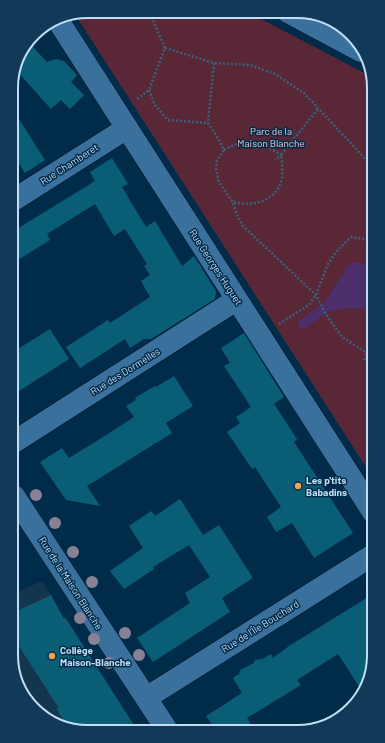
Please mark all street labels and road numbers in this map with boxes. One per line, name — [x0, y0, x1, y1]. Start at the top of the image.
street label: Rue Chamberet — [38, 141, 101, 187]
street label: Rue Georges Huguet — [187, 227, 245, 308]
street label: Rue des Dormelles — [88, 345, 162, 397]
street label: Rue de la Maison Blanche — [36, 534, 106, 632]
street label: Rue de l'Île Bouchard — [219, 597, 301, 655]

